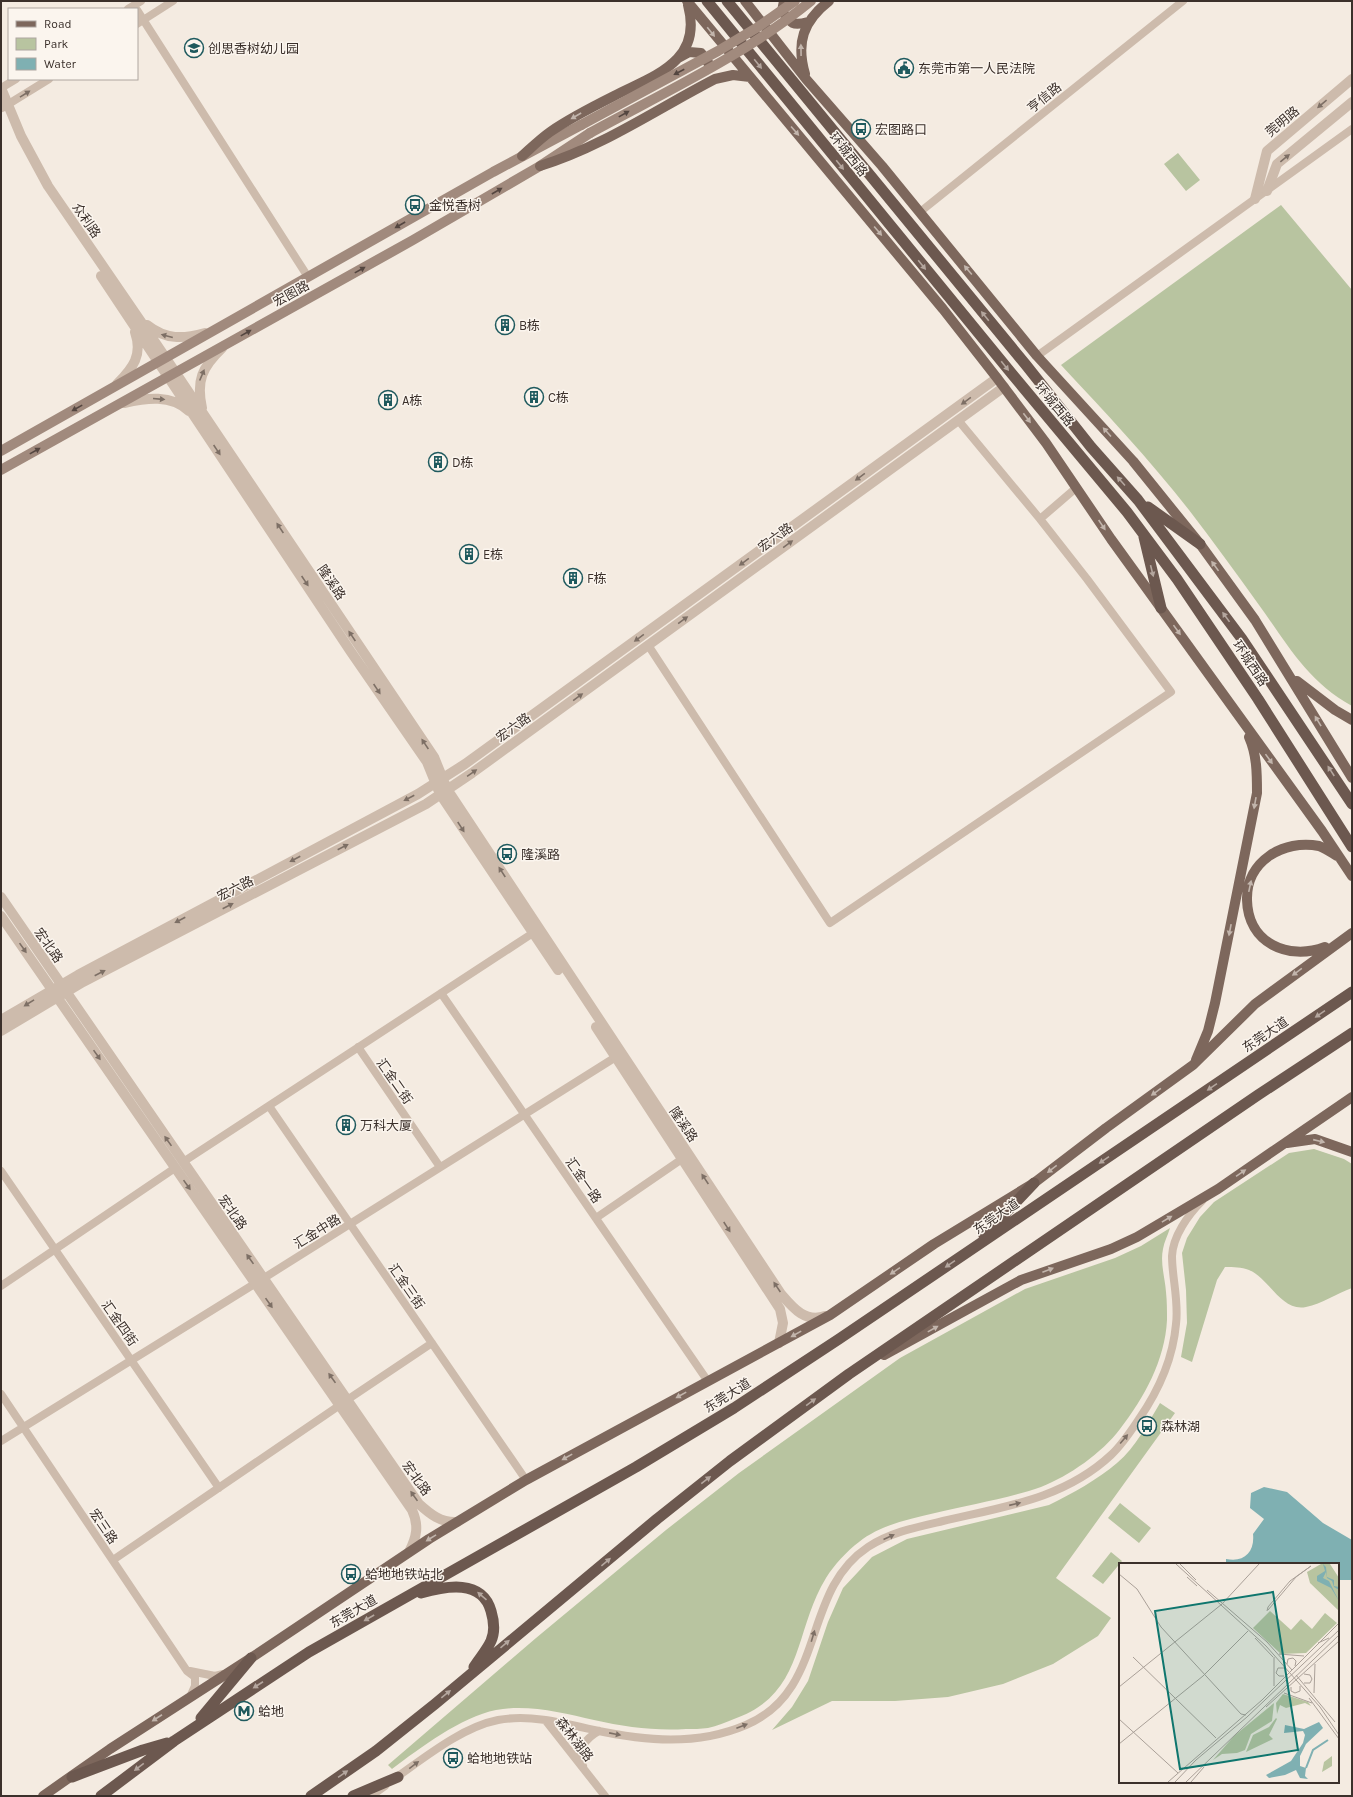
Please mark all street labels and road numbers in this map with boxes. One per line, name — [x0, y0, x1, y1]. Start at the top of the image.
street label: 亨信路 — [1024, 79, 1064, 115]
street label: 莞明路 — [1263, 103, 1302, 140]
street label: 环城西路 — [826, 129, 871, 179]
street label: 众利路 — [69, 200, 104, 241]
street label: 宏图路 — [271, 277, 312, 309]
street label: 环城西路 — [1032, 380, 1077, 429]
street label: 宏六路 — [755, 520, 795, 555]
street label: 隆溪路 — [314, 562, 349, 603]
street label: 环城西路 — [1230, 638, 1271, 689]
street label: 宏六路 — [493, 710, 533, 745]
street label: 宏六路 — [214, 873, 256, 904]
street label: 宏北路 — [31, 925, 66, 966]
street label: 东莞大道 — [1240, 1014, 1291, 1055]
street label: 汇金二街 — [374, 1056, 416, 1107]
street label: 隆溪路 — [666, 1104, 701, 1145]
street label: 汇金一路 — [563, 1155, 605, 1206]
street label: 宏北路 — [215, 1192, 250, 1233]
street label: 东莞大道 — [971, 1196, 1022, 1237]
street label: 汇金中路 — [291, 1211, 343, 1252]
street label: 汇金三街 — [386, 1261, 428, 1312]
street label: 汇金四街 — [99, 1298, 141, 1349]
street label: 东莞大道 — [701, 1375, 753, 1416]
street label: 宏北路 — [399, 1458, 434, 1498]
street label: 宏三路 — [86, 1506, 121, 1547]
street label: 东莞大道 — [327, 1592, 380, 1631]
street label: 森林湖路 — [553, 1714, 597, 1764]

